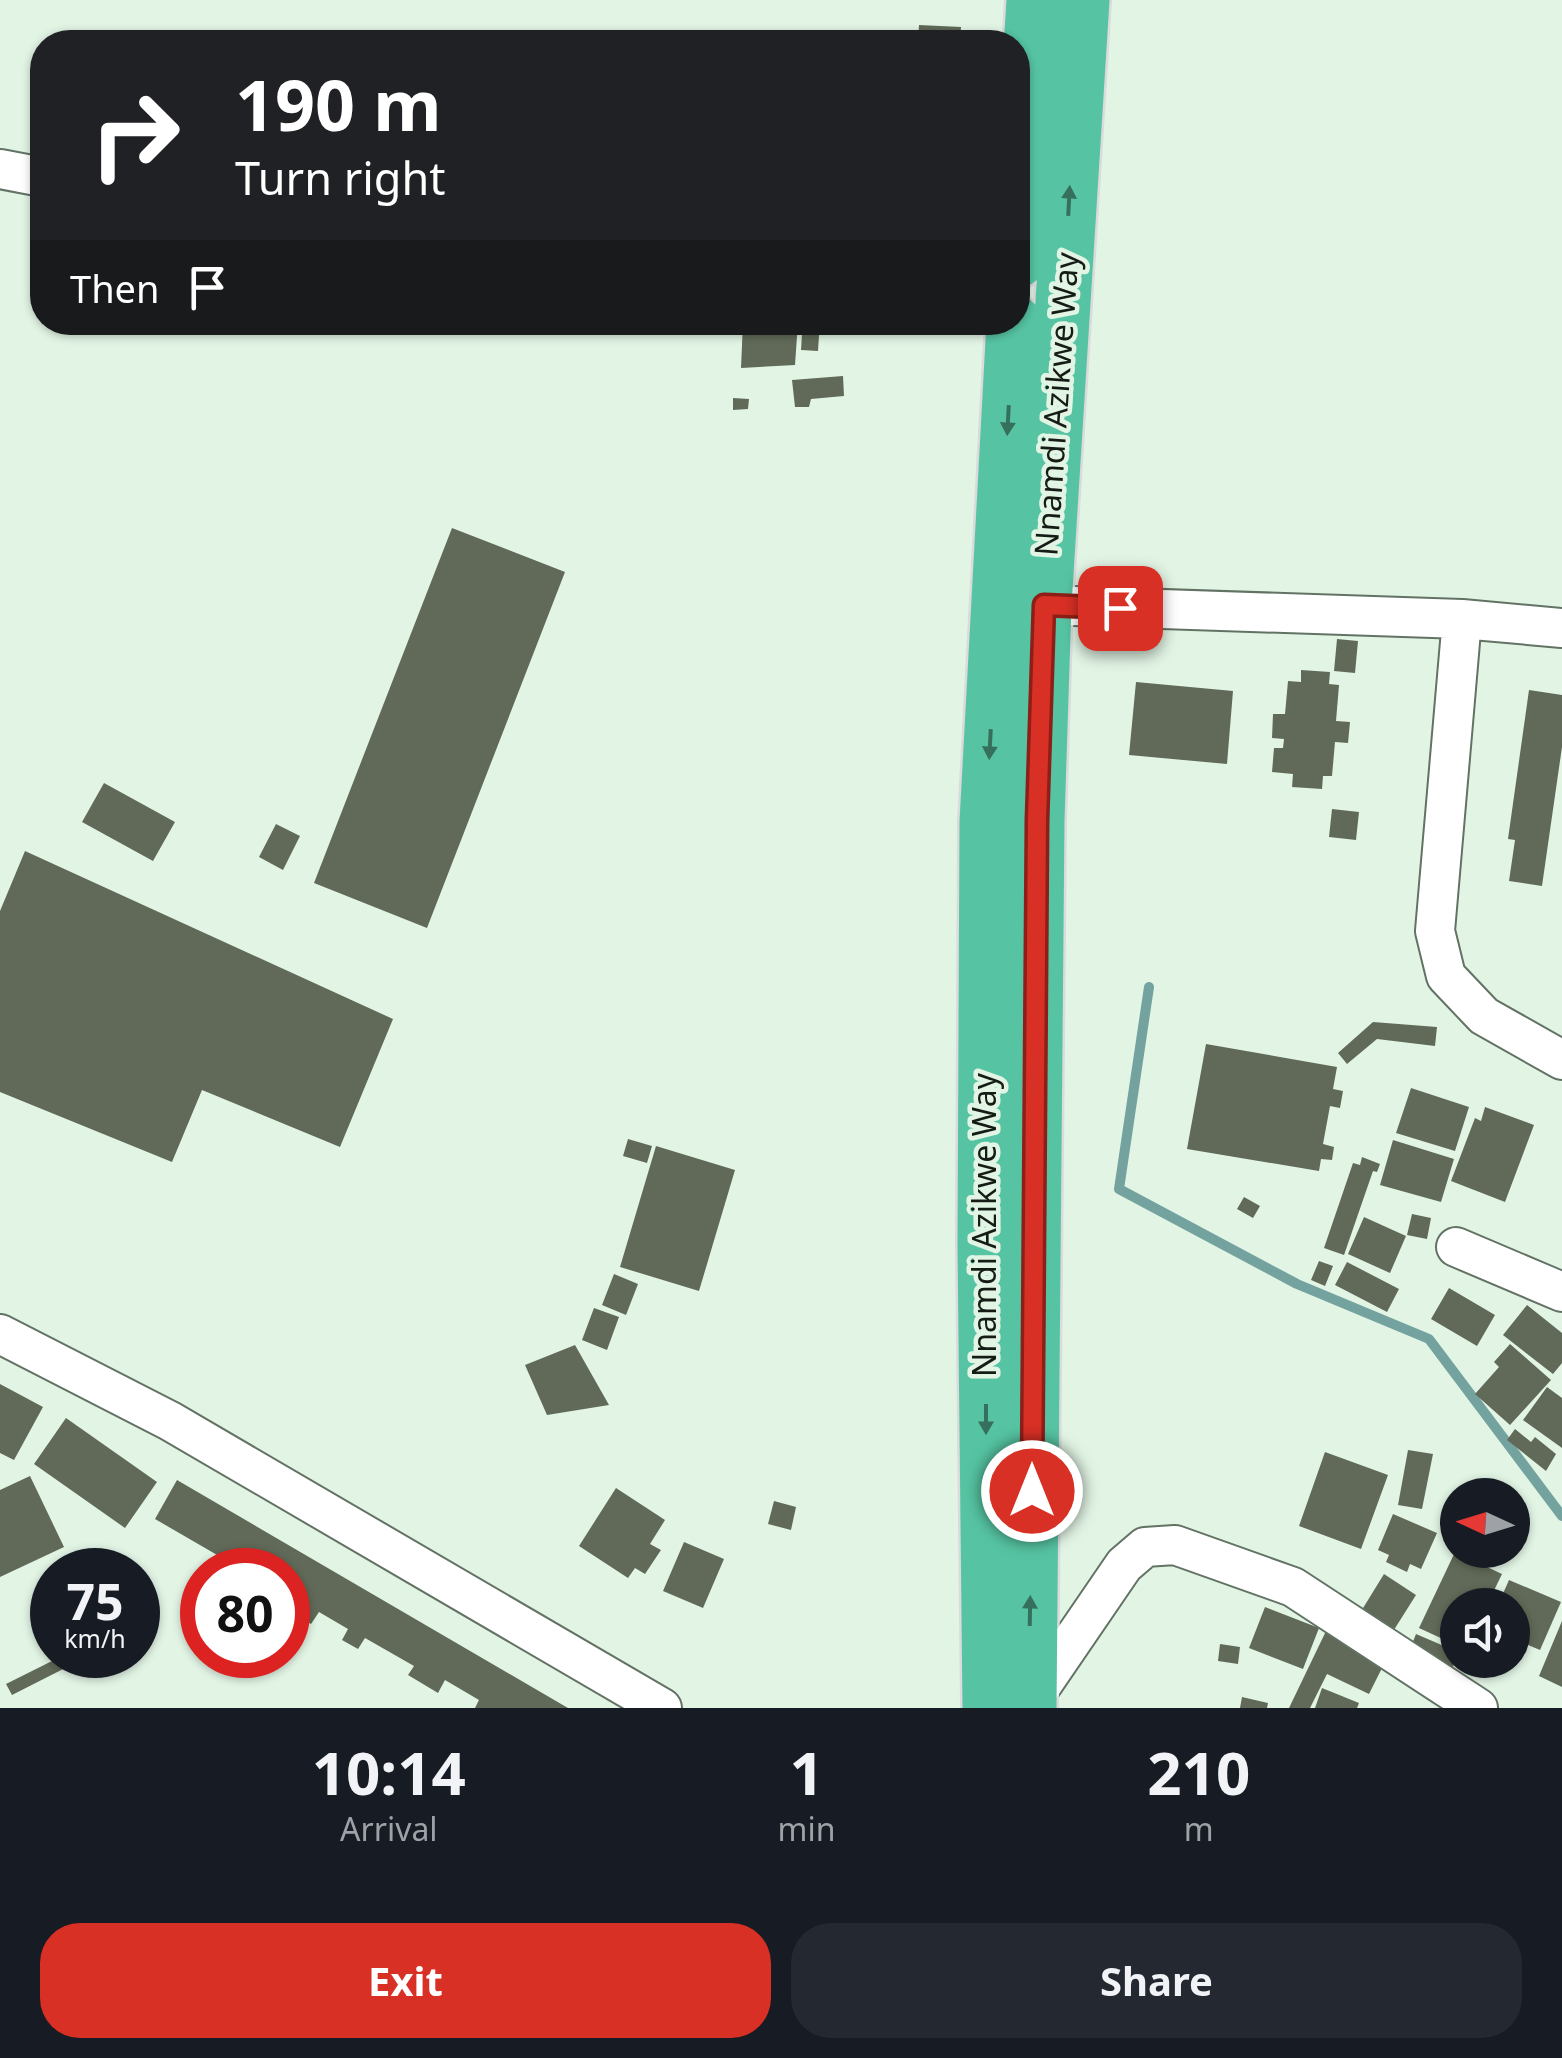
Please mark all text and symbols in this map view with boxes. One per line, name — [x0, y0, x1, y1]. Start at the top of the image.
text: 190 m — [235, 56, 442, 152]
icon: right — [70, 70, 200, 200]
text: Turn right — [235, 147, 446, 208]
one-way arrow — [1061, 185, 1077, 217]
street label: Nnamdi Azikwe Way — [1023, 250, 1088, 557]
icon: arrive — [180, 260, 235, 315]
text: Then — [70, 262, 160, 314]
one-way arrow — [1000, 404, 1016, 436]
pin — [1078, 566, 1163, 651]
icon: arrive — [1093, 581, 1148, 636]
one-way arrow — [982, 729, 998, 761]
street label: Nnamdi Azikwe Way — [962, 1072, 1005, 1377]
one-way arrow — [978, 1404, 994, 1436]
position arrow — [980, 1439, 1084, 1543]
north arrow — [1440, 1478, 1530, 1568]
map controls — [1440, 1478, 1530, 1678]
speed limit sign: 80 — [180, 1548, 310, 1678]
text: 75 — [66, 1567, 124, 1635]
button: sound — [1440, 1588, 1530, 1678]
one-way arrow — [1023, 1594, 1039, 1626]
text: km/h — [64, 1621, 126, 1655]
text: 10:14 — [312, 1731, 466, 1813]
text: 1 — [789, 1731, 824, 1813]
text: 210 — [1147, 1731, 1250, 1813]
text: Arrival — [340, 1807, 438, 1850]
text: min — [778, 1807, 836, 1850]
text: m — [1184, 1807, 1214, 1850]
button: Exit — [40, 1923, 771, 2038]
button: Share — [791, 1923, 1522, 2038]

